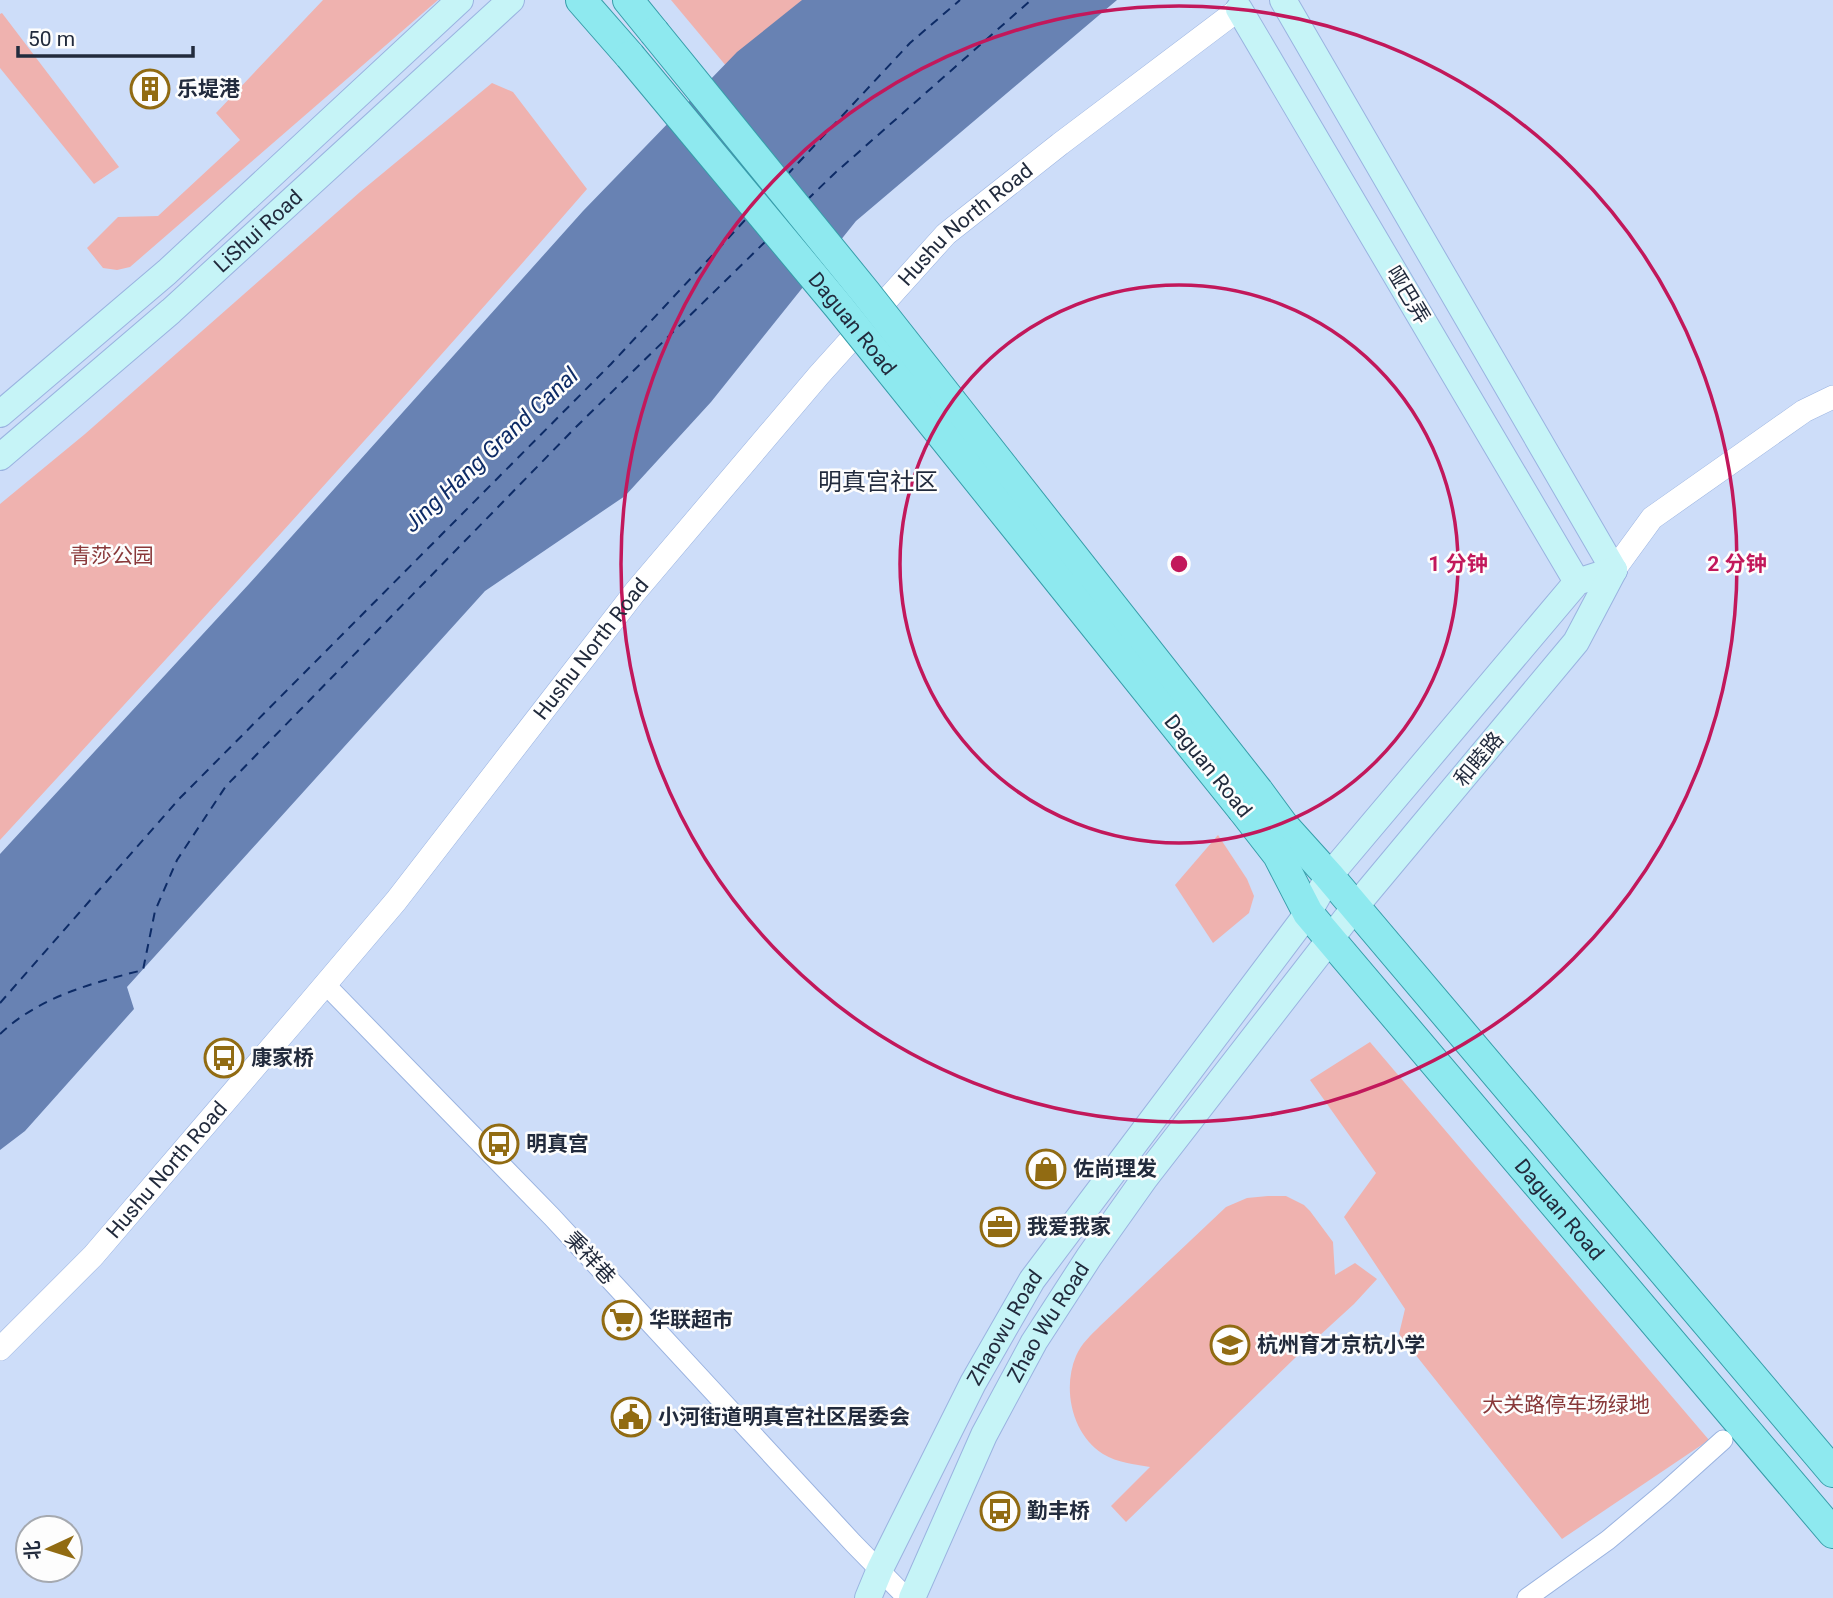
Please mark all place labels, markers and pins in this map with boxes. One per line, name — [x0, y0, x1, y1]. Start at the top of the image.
building icon: 乐堤港 — [129, 68, 171, 110]
place label: 乐堤港 — [177, 77, 240, 101]
centre of rings — [1167, 552, 1191, 576]
bus stop icon: 康家桥 — [203, 1037, 245, 1079]
place label: 康家桥 — [251, 1046, 314, 1070]
bus stop icon: 明真宫 — [478, 1123, 520, 1165]
place label: 明真宫 — [526, 1132, 589, 1156]
shop icon: 佐尚理发 — [1025, 1148, 1067, 1190]
place label: 佐尚理发 — [1073, 1157, 1157, 1181]
office icon: 我爱我家 — [979, 1206, 1021, 1248]
place label: 我爱我家 — [1027, 1215, 1111, 1239]
supermarket icon: 华联超市 — [601, 1299, 643, 1341]
place label: 华联超市 — [649, 1308, 733, 1332]
school or university icon: 杭州育才京杭小学 — [1209, 1324, 1251, 1366]
place label: 杭州育才京杭小学 — [1257, 1333, 1425, 1357]
public building icon: 小河街道明真宫社区居委会 — [610, 1396, 652, 1438]
place label: 小河街道明真宫社区居委会 — [658, 1405, 910, 1429]
bus stop icon: 勤丰桥 — [979, 1490, 1021, 1532]
place label: 勤丰桥 — [1027, 1499, 1090, 1523]

